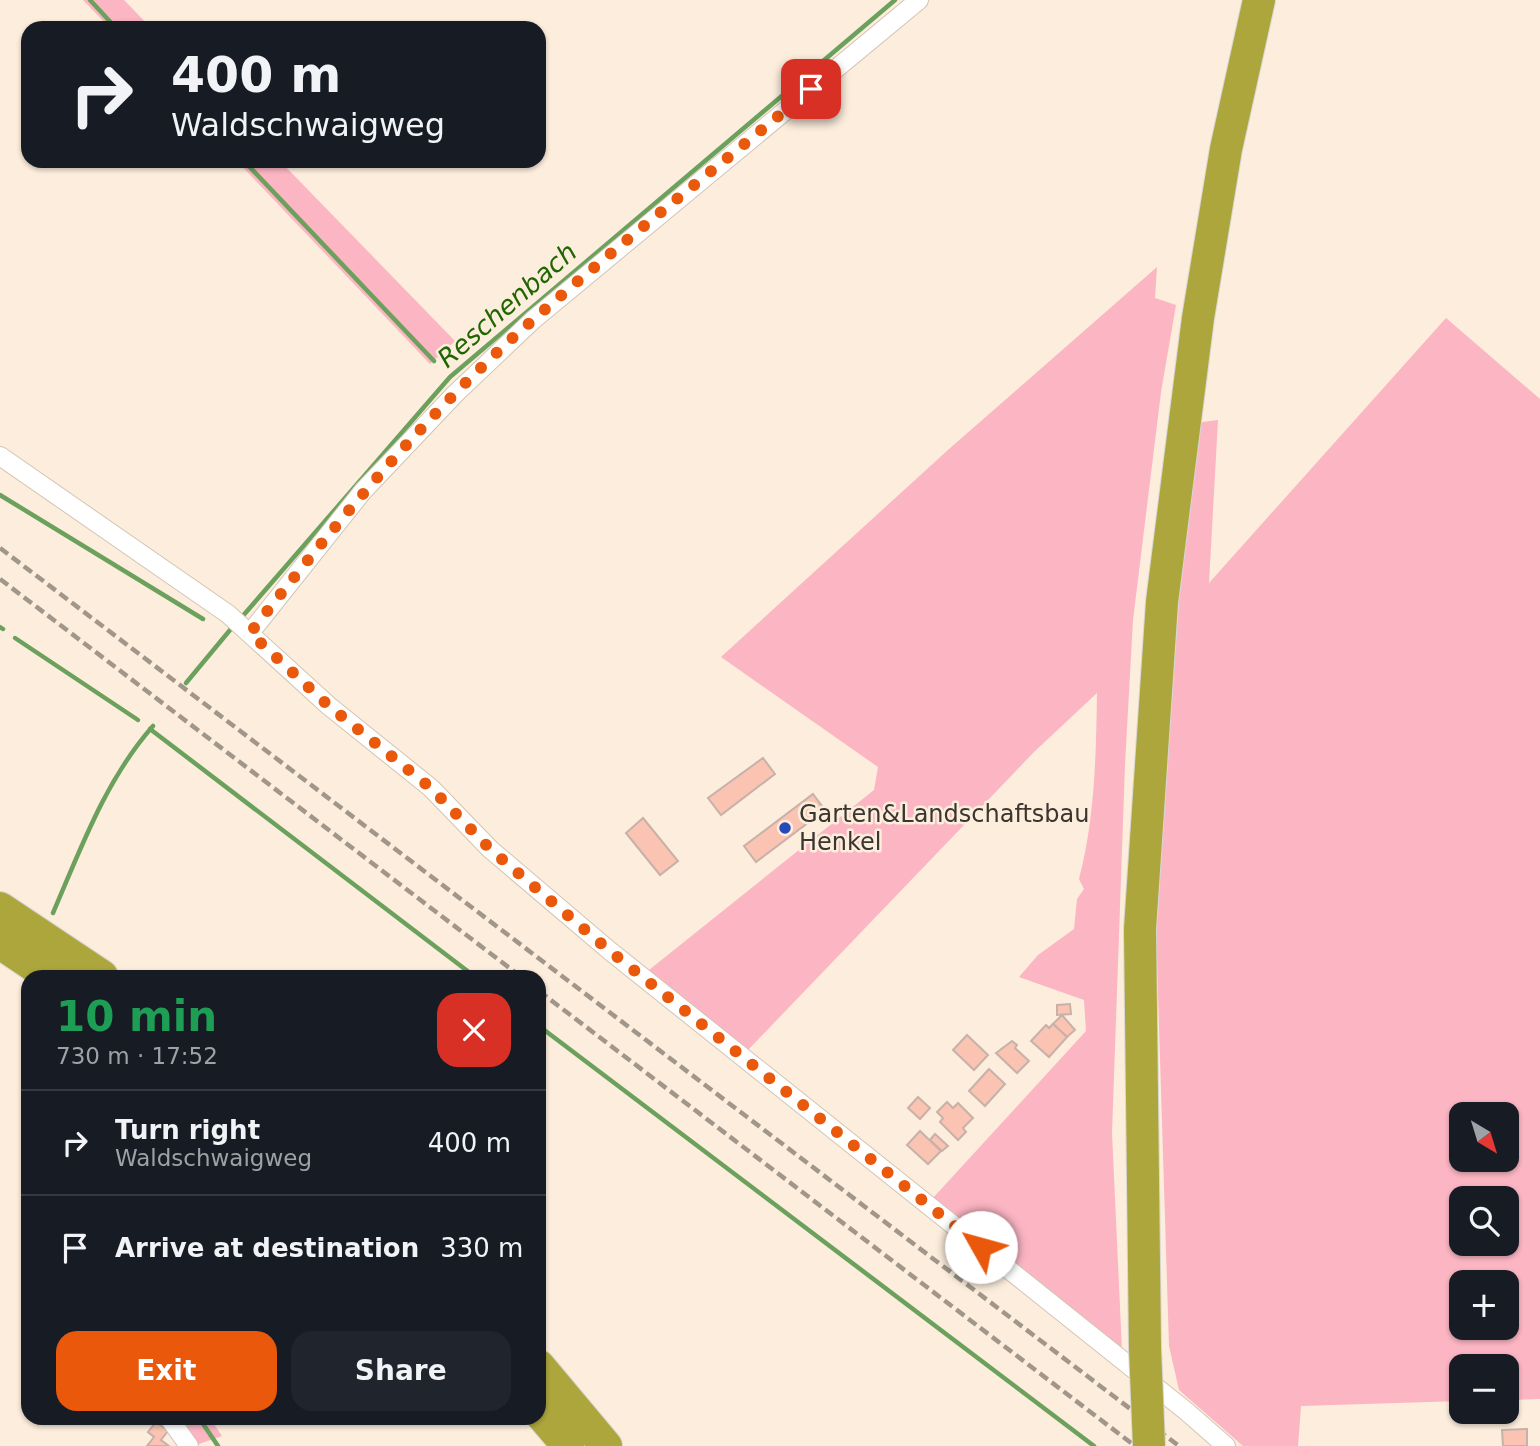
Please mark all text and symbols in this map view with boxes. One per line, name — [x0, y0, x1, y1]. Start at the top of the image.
text: 400 m — [171, 47, 341, 104]
icon: right — [56, 49, 147, 140]
pin — [781, 59, 841, 119]
icon: arrive — [792, 70, 830, 108]
text: Waldschwaigweg — [171, 106, 445, 144]
water label: Reschenbach — [431, 237, 583, 373]
place label: Garten&Landschaftsbau Henkel — [799, 800, 1090, 856]
marker: Garten&Landschaftsbau Henkel — [777, 820, 793, 836]
text: 10 min — [56, 992, 217, 1041]
button: close — [437, 993, 511, 1067]
text: 730 m · 17:52 — [56, 1043, 218, 1069]
north arrow — [1449, 1102, 1519, 1172]
map controls — [1449, 1102, 1519, 1424]
text: Turn right — [115, 1115, 260, 1145]
icon: right — [56, 1124, 94, 1162]
text: 400 m — [428, 1128, 511, 1158]
text: Waldschwaigweg — [115, 1145, 312, 1171]
button: search — [1449, 1186, 1519, 1256]
position arrow — [944, 1210, 1018, 1284]
icon: arrive — [56, 1229, 94, 1267]
text: Arrive at destination — [115, 1233, 419, 1263]
text: 330 m — [440, 1233, 523, 1263]
button: + — [1449, 1270, 1519, 1340]
button: Exit — [56, 1331, 277, 1411]
button: Share — [291, 1331, 511, 1411]
button: − — [1449, 1354, 1519, 1424]

